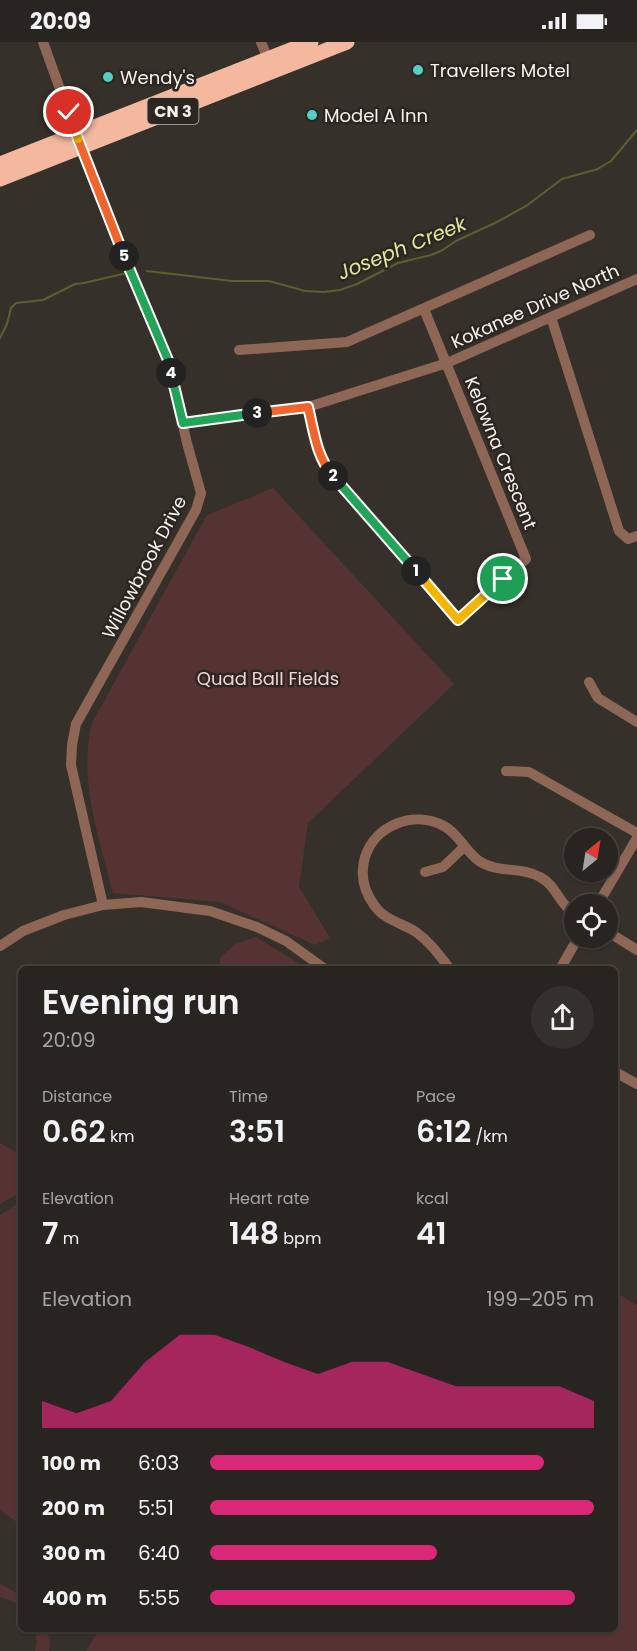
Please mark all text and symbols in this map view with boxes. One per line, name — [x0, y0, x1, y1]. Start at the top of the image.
text: 20:09 — [30, 6, 91, 37]
place label: Travellers Motel — [430, 58, 570, 83]
marker: Travellers Motel — [411, 63, 425, 77]
place label: Wendy's — [120, 65, 195, 90]
marker: Wendy's — [101, 70, 115, 84]
pin — [43, 86, 94, 137]
icon: check — [52, 95, 85, 128]
road number: CN 3 — [148, 98, 198, 124]
place label: Model A Inn — [324, 103, 428, 128]
marker: Model A Inn — [305, 108, 319, 122]
water label: Joseph Creek — [333, 209, 472, 287]
pin: 5 — [109, 241, 139, 271]
text: 5 — [119, 244, 129, 267]
street label: Kokanee Drive North — [447, 258, 623, 354]
pin: 4 — [156, 358, 186, 388]
text: 4 — [166, 361, 176, 384]
street label: Kelowna Crescent — [459, 373, 543, 533]
pin: 3 — [242, 398, 272, 428]
text: 3 — [252, 401, 262, 424]
pin: 2 — [318, 461, 348, 491]
text: 2 — [328, 464, 338, 487]
street label: Willowbrook Drive — [96, 491, 192, 643]
pin — [477, 553, 528, 604]
pin: 1 — [401, 556, 431, 586]
text: 1 — [413, 559, 419, 582]
icon: arrive — [486, 562, 519, 595]
park label: Quad Ball Fields — [197, 666, 339, 691]
north arrow — [564, 828, 618, 882]
map controls — [564, 828, 618, 948]
button: locate — [564, 894, 618, 948]
text: Evening run — [42, 979, 240, 1026]
button: share — [531, 986, 594, 1049]
text: 20:09 — [42, 1026, 95, 1054]
text: Distance — [42, 1085, 112, 1108]
text: Time — [229, 1085, 268, 1108]
text: Pace — [416, 1085, 456, 1108]
text: 0.62 — [42, 1110, 106, 1153]
text: 3:51 — [229, 1110, 285, 1153]
text: 6:12 — [416, 1110, 471, 1153]
text: km — [106, 1125, 135, 1148]
text: /km — [471, 1125, 508, 1148]
text: Elevation — [42, 1187, 114, 1210]
text: Heart rate — [229, 1187, 309, 1210]
text: kcal — [416, 1187, 449, 1210]
text: 7 — [42, 1212, 58, 1255]
text: 148 — [229, 1212, 279, 1255]
text: 41 — [416, 1212, 447, 1255]
text: m — [58, 1227, 79, 1250]
text: bpm — [279, 1227, 321, 1250]
text: Elevation — [42, 1285, 132, 1313]
text: 199–205 m — [486, 1285, 594, 1313]
text: 100 m — [42, 1449, 101, 1477]
text: 6:03 — [138, 1449, 179, 1477]
text: 200 m — [42, 1494, 105, 1522]
text: 5:51 — [138, 1494, 174, 1522]
text: 300 m — [42, 1539, 106, 1567]
text: 6:40 — [138, 1539, 180, 1567]
text: 400 m — [42, 1584, 107, 1612]
text: 5:55 — [138, 1584, 180, 1612]

